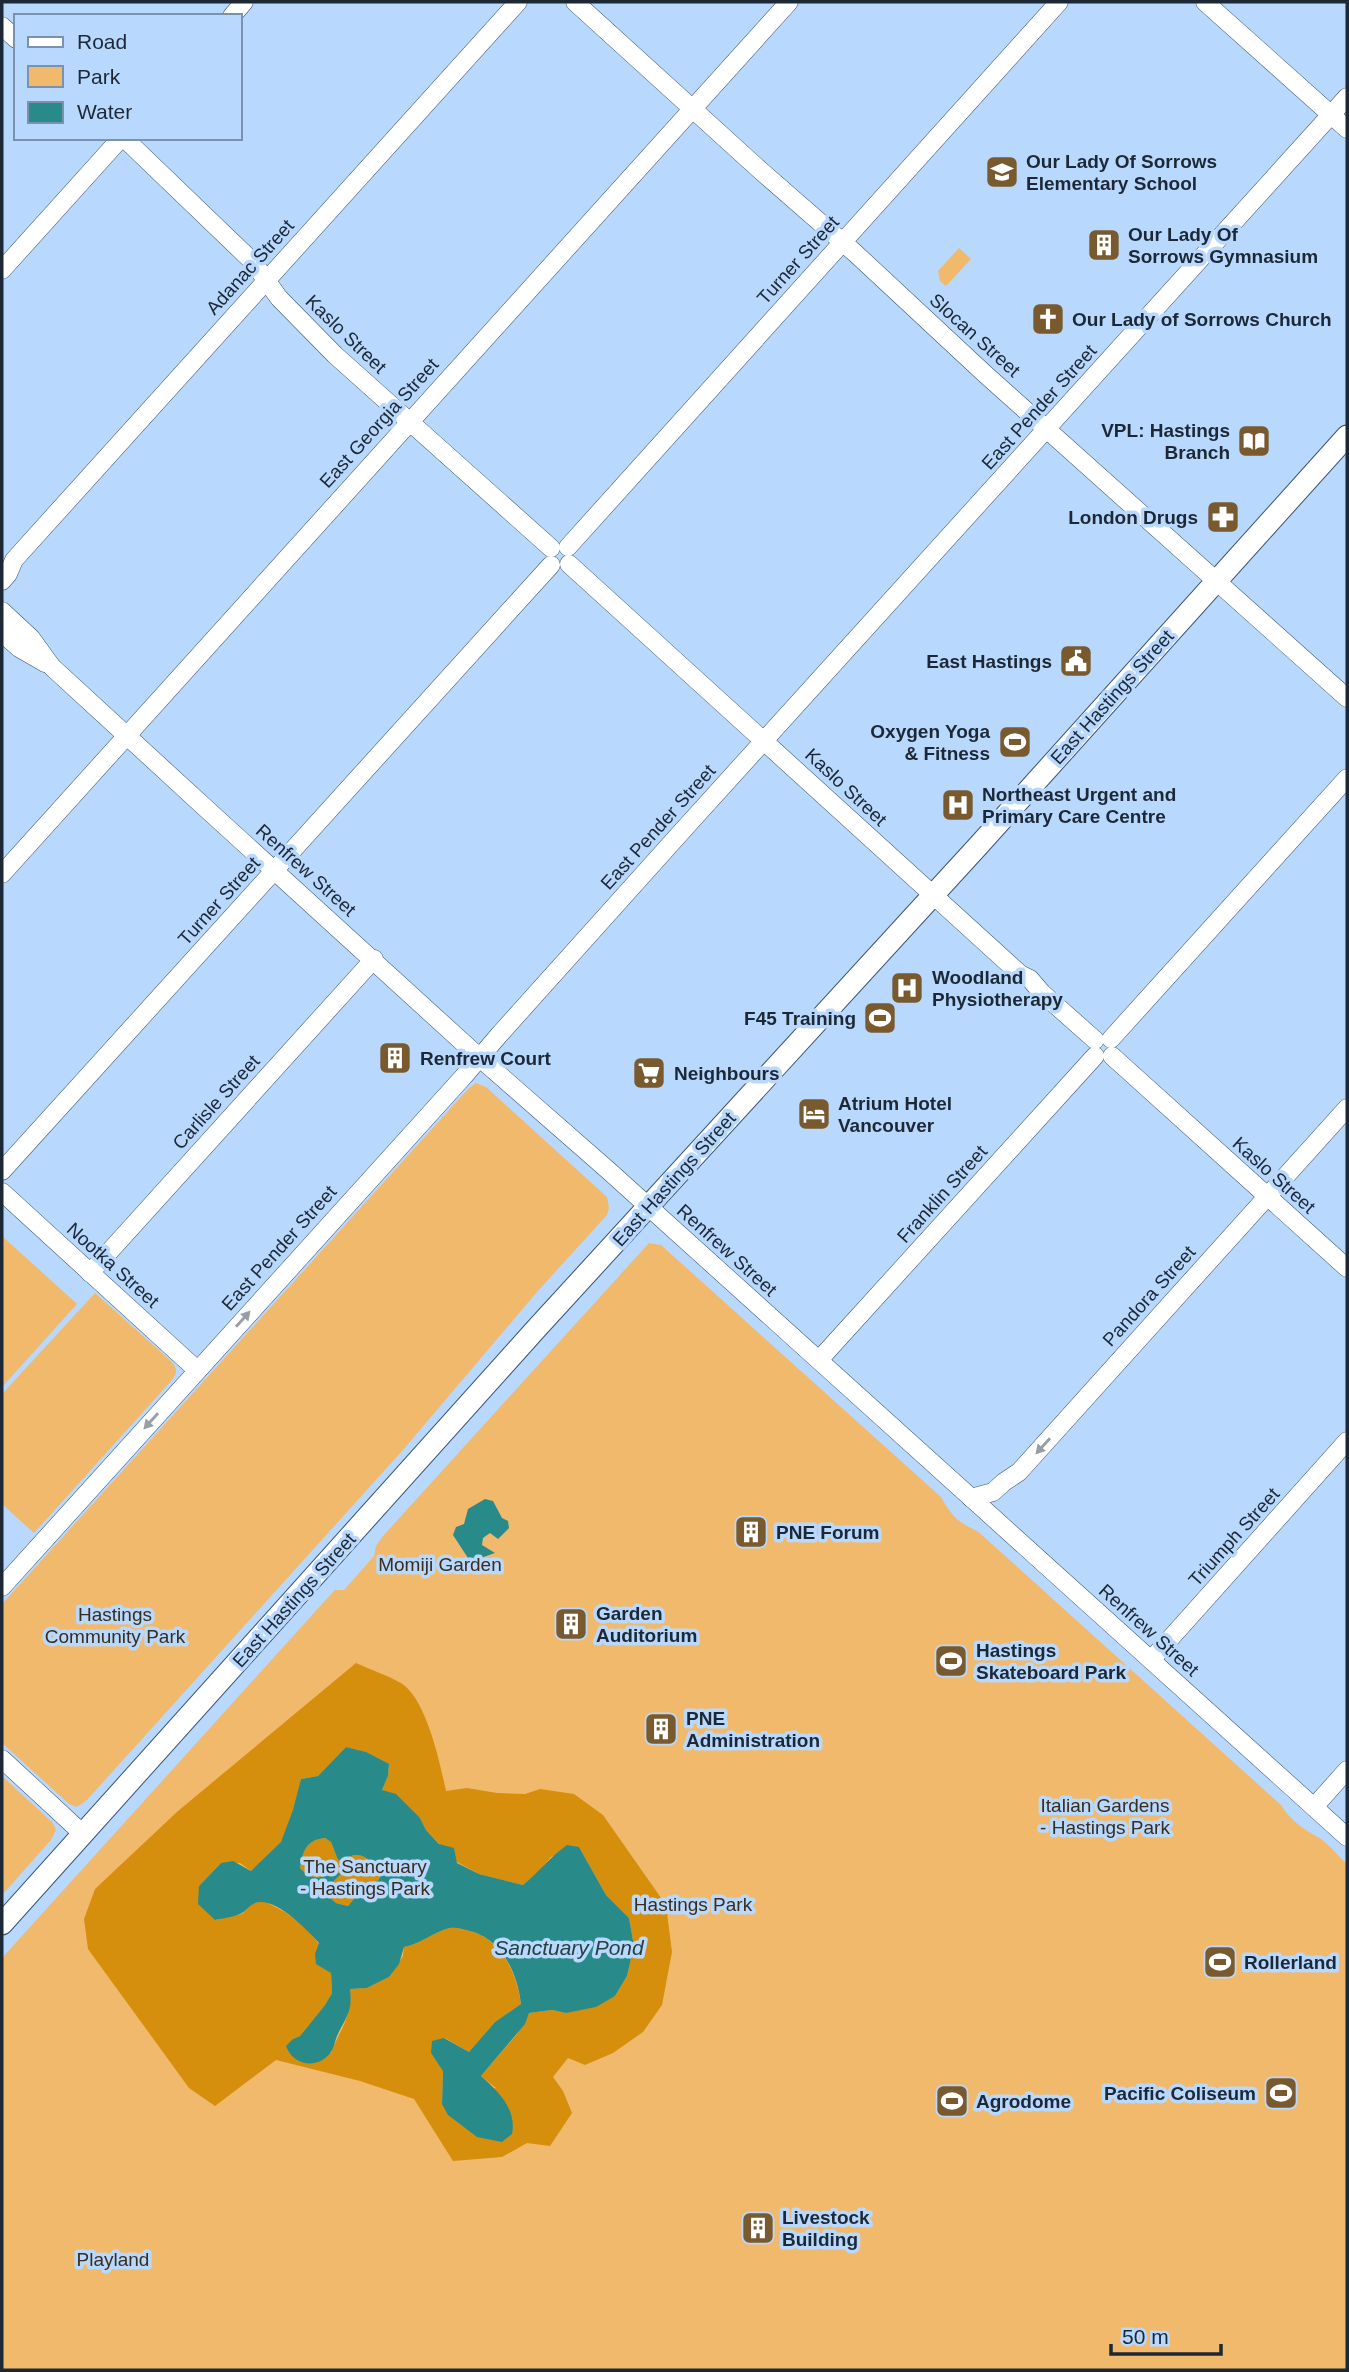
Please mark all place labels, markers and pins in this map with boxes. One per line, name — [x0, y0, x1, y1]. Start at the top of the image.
place label: Our Lady Of Sorrows Elementary School — [1026, 151, 1217, 194]
school or university icon: Our Lady Of Sorrows Elementary School — [983, 153, 1021, 191]
place label: Our Lady Of Sorrows Gymnasium — [1128, 224, 1318, 267]
building icon: Our Lady Of Sorrows Gymnasium — [1085, 226, 1123, 264]
church icon: Our Lady of Sorrows Church — [1029, 300, 1067, 338]
place label: Our Lady of Sorrows Church — [1072, 309, 1332, 330]
place label: VPL: Hastings Branch — [1101, 420, 1230, 463]
library icon: VPL: Hastings Branch — [1235, 422, 1273, 460]
pharmacy icon: London Drugs — [1204, 498, 1242, 536]
place label: London Drugs — [1068, 507, 1198, 528]
public building icon: East Hastings — [1057, 642, 1095, 680]
place label: East Hastings — [926, 651, 1052, 672]
place label: Oxygen Yoga & Fitness — [870, 721, 990, 764]
sports icon: Oxygen Yoga & Fitness — [996, 723, 1034, 761]
place label: Northeast Urgent and Primary Care Centre — [982, 784, 1176, 827]
hospital icon: Northeast Urgent and Primary Care Centre — [939, 786, 977, 824]
place label: Woodland Physiotherapy — [932, 967, 1063, 1010]
hospital icon: Woodland Physiotherapy — [888, 969, 926, 1007]
sports icon: F45 Training — [861, 999, 899, 1037]
place label: F45 Training — [744, 1008, 856, 1029]
building icon: Renfrew Court — [376, 1039, 414, 1077]
place label: Renfrew Court — [420, 1048, 552, 1069]
supermarket icon: Neighbours — [630, 1054, 668, 1092]
place label: Neighbours — [674, 1063, 780, 1084]
place label: Atrium Hotel Vancouver — [838, 1093, 952, 1136]
hotel icon: Atrium Hotel Vancouver — [795, 1095, 833, 1133]
building icon: PNE Forum — [732, 1513, 770, 1551]
place label: PNE Forum — [776, 1522, 879, 1543]
place label: Garden Auditorium — [596, 1603, 697, 1646]
building icon: Garden Auditorium — [552, 1605, 590, 1643]
place label: Hastings Skateboard Park — [976, 1640, 1126, 1683]
sports icon: Hastings Skateboard Park — [932, 1642, 970, 1680]
place label: PNE Administration — [686, 1708, 820, 1751]
building icon: PNE Administration — [642, 1710, 680, 1748]
sports icon: Rollerland — [1201, 1943, 1239, 1981]
place label: Rollerland — [1244, 1952, 1337, 1973]
sports icon: Pacific Coliseum — [1262, 2074, 1300, 2112]
sports icon: Agrodome — [933, 2082, 971, 2120]
place label: Pacific Coliseum — [1104, 2083, 1256, 2104]
place label: Agrodome — [976, 2091, 1071, 2112]
place label: Livestock Building — [782, 2207, 870, 2250]
building icon: Livestock Building — [739, 2209, 777, 2247]

